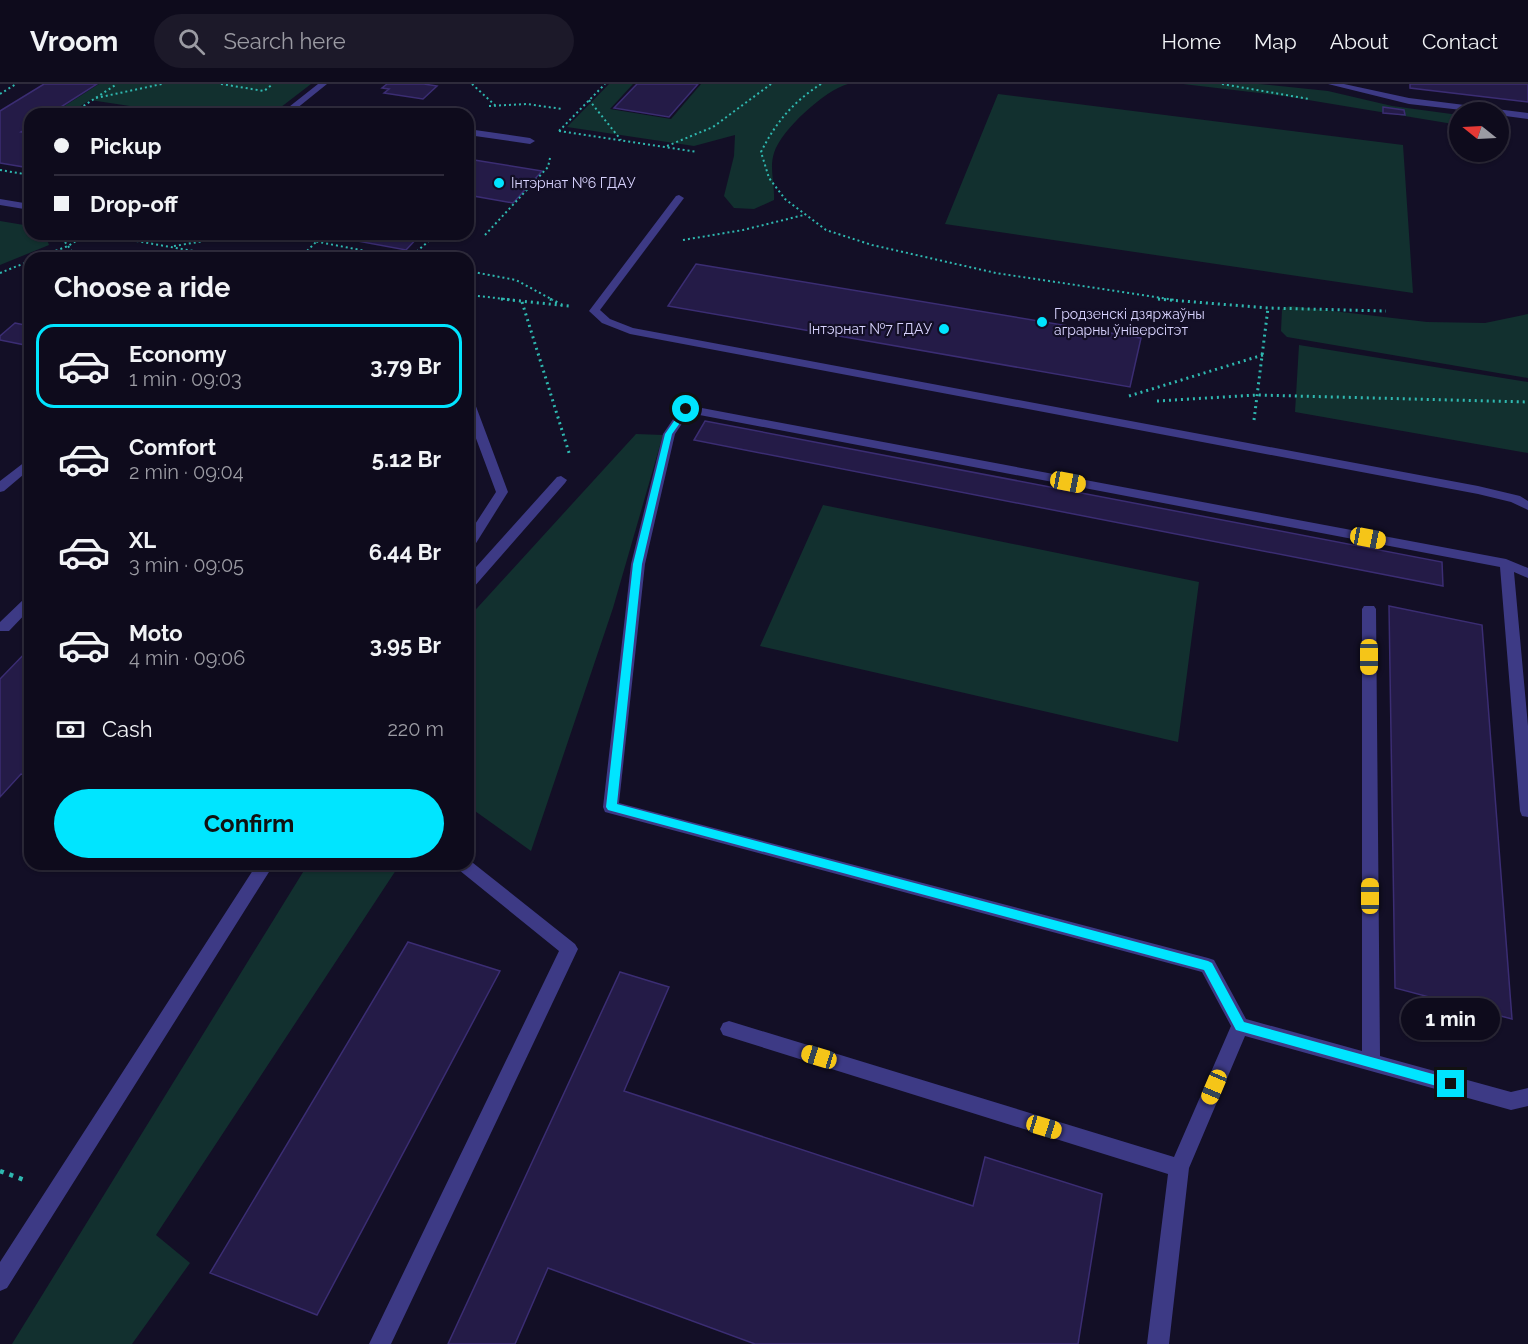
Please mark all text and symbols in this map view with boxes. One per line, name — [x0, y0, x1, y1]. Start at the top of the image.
search box — [154, 14, 574, 68]
text: Vroom — [30, 25, 118, 58]
icon: search — [175, 25, 208, 58]
text: Search here — [223, 28, 346, 54]
text: Home — [1162, 29, 1221, 54]
text: Map — [1254, 29, 1297, 54]
text: About — [1330, 29, 1389, 54]
text: Contact — [1422, 29, 1498, 54]
north arrow — [1449, 102, 1509, 162]
map controls — [1449, 102, 1509, 162]
text: Pickup — [90, 133, 162, 159]
place label: Інтэрнат №6 ГДАУ — [511, 175, 636, 191]
marker: Інтэрнат №6 ГДАУ — [492, 176, 506, 190]
text: Drop-off — [90, 191, 178, 217]
text: Choose a ride — [54, 272, 230, 303]
place label: Гродзенскі дзяржаўны аграрны ўніверсітэт — [1054, 306, 1205, 338]
marker: Гродзенскі дзяржаўны аграрны ўніверсітэт — [1035, 315, 1049, 329]
place label: Інтэрнат №7 ГДАУ — [809, 321, 932, 337]
marker: Інтэрнат №7 ГДАУ — [937, 322, 951, 336]
icon: car — [57, 339, 111, 393]
text: Economy — [129, 341, 227, 367]
text: 3.79 Br — [370, 353, 441, 379]
text: 1 min · 09:03 — [129, 367, 242, 391]
route start — [672, 395, 699, 422]
icon: car — [57, 432, 111, 486]
text: Comfort — [129, 434, 216, 460]
text: 5.12 Br — [372, 446, 441, 472]
text: 2 min · 09:04 — [129, 460, 244, 484]
car — [1049, 470, 1087, 494]
icon: car — [57, 525, 111, 579]
car — [1349, 526, 1387, 550]
text: XL — [129, 527, 156, 553]
text: 6.44 Br — [369, 539, 441, 565]
text: 3 min · 09:05 — [129, 553, 244, 577]
icon: car — [57, 618, 111, 672]
text: Moto — [129, 620, 183, 646]
text: 3.95 Br — [370, 632, 441, 658]
car — [1360, 639, 1378, 675]
text: 4 min · 09:06 — [129, 646, 245, 670]
icon: cash — [54, 713, 87, 746]
text: Cash — [102, 716, 153, 742]
text: 220 m — [387, 717, 444, 741]
button: Confirm — [54, 789, 444, 858]
car — [1361, 878, 1379, 914]
callout: 1 min — [1402, 997, 1500, 1039]
text: 1 min — [1425, 1007, 1476, 1031]
car — [799, 1043, 839, 1071]
car — [1199, 1067, 1229, 1107]
route end — [1437, 1070, 1464, 1097]
car — [1024, 1113, 1064, 1141]

